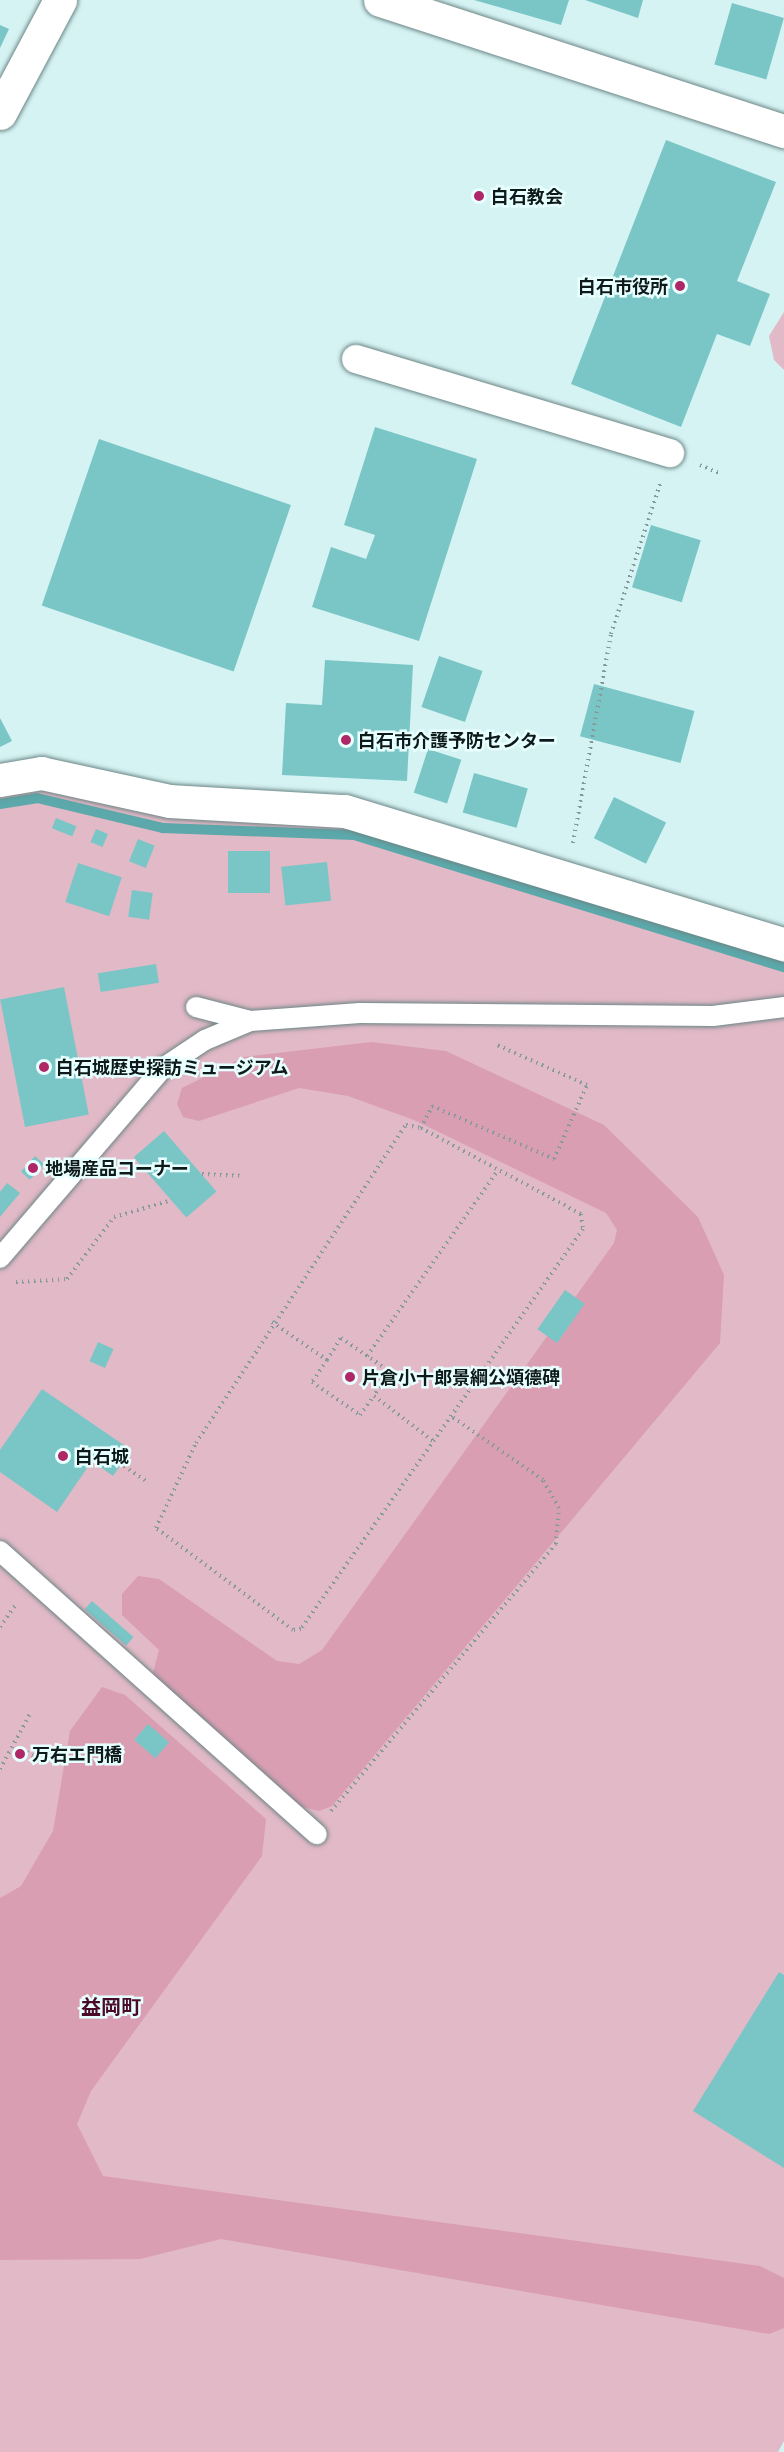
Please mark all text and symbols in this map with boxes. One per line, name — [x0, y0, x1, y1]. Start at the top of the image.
place label: 白石教会 — [491, 185, 563, 207]
marker: 白石教会 — [472, 189, 486, 203]
place label: 白石市役所 — [578, 275, 668, 297]
marker: 白石市役所 — [673, 279, 687, 293]
place label: 白石市介護予防センター — [358, 729, 556, 751]
marker: 白石市介護予防センター — [339, 733, 353, 747]
place label: 白石城歴史探訪ミュージアム — [56, 1056, 290, 1078]
marker: 白石城歴史探訪ミュージアム — [37, 1060, 51, 1074]
place label: 地場産品コーナー — [45, 1157, 189, 1179]
marker: 地場産品コーナー — [26, 1161, 40, 1175]
place label: 片倉小十郎景綱公頌德碑 — [362, 1366, 560, 1388]
marker: 片倉小十郎景綱公頌德碑 — [343, 1370, 357, 1384]
place label: 白石城 — [75, 1445, 129, 1467]
marker: 白石城 — [56, 1449, 70, 1463]
place label: 万右エ門橋 — [32, 1743, 122, 1765]
marker: 万右エ門橋 — [13, 1747, 27, 1761]
district label: 益岡町 — [81, 1994, 141, 2018]

